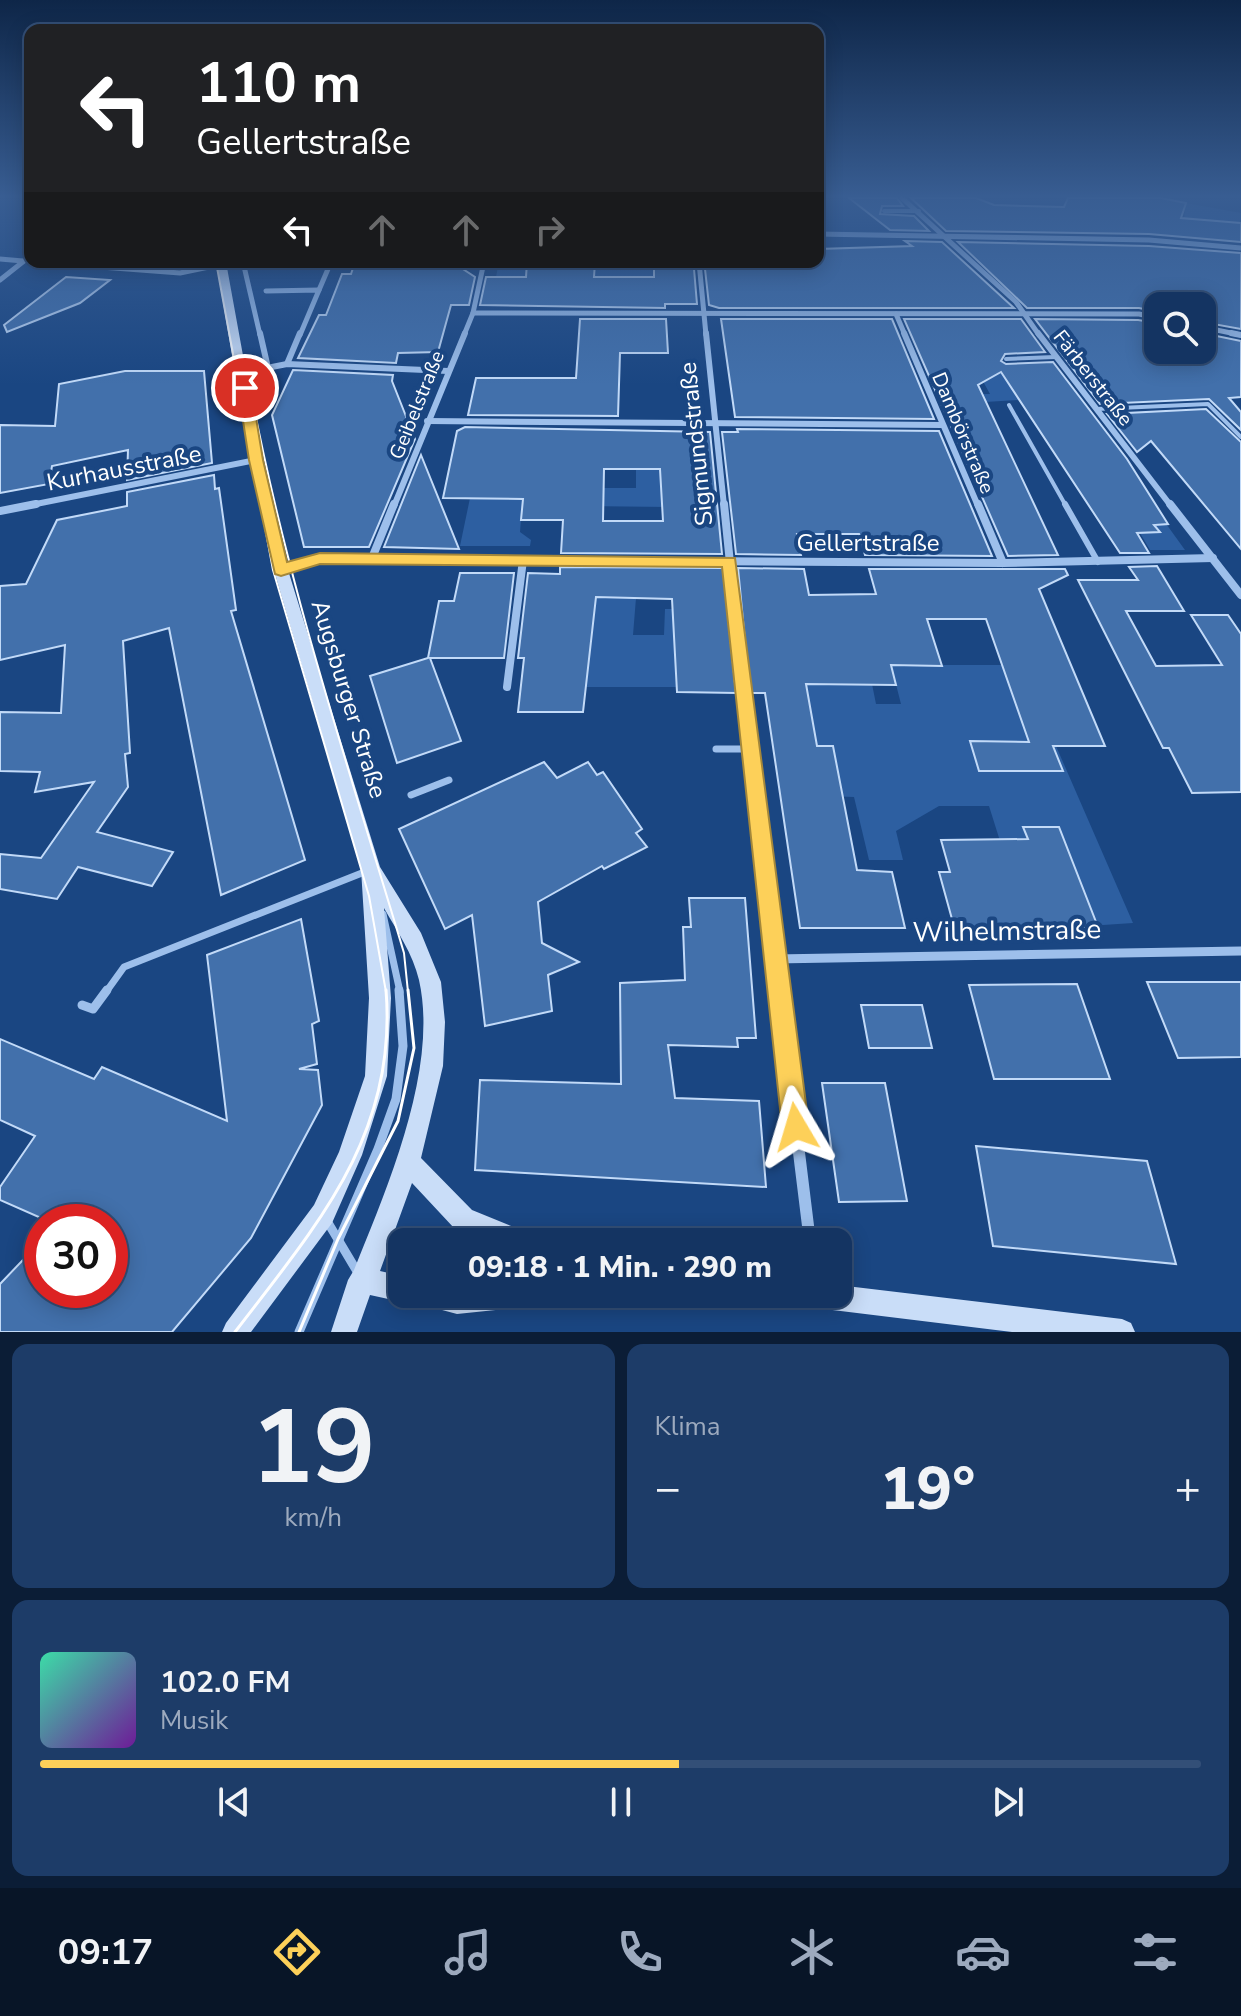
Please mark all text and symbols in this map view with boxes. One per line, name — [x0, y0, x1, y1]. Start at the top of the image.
text: 110 m — [196, 45, 361, 122]
icon: left — [64, 56, 168, 160]
text: Gellertstraße — [196, 118, 411, 167]
icon: left — [276, 208, 320, 252]
icon: ahead — [360, 208, 404, 252]
icon: ahead — [444, 208, 488, 252]
icon: right — [528, 208, 572, 252]
map controls — [1144, 292, 1216, 364]
button: search — [1144, 292, 1216, 364]
street label: Färberstraße — [1047, 324, 1139, 432]
street label: Geibelstraße — [383, 347, 451, 463]
pin — [211, 354, 279, 422]
street label: Sigmundstraße — [671, 360, 721, 528]
icon: arrive — [223, 366, 267, 410]
street label: Dambörstraße — [925, 368, 1001, 498]
street label: Kurhausstraße — [44, 437, 204, 499]
street label: Gellertstraße — [796, 527, 940, 559]
street label: Augsburger Straße — [304, 596, 394, 802]
street label: Wilhelmstraße — [912, 910, 1102, 952]
position arrow — [754, 1085, 838, 1169]
speed limit sign: 30 — [24, 1204, 128, 1308]
text: 09:18 · 1 Min. · 290 m — [468, 1247, 772, 1288]
text: 19 — [251, 1377, 376, 1519]
text: Klima — [655, 1409, 721, 1444]
text: 19° — [880, 1448, 975, 1530]
text: − — [655, 1459, 681, 1519]
text: + — [1175, 1459, 1201, 1519]
text: km/h — [285, 1500, 342, 1535]
text: 102.0 FM — [160, 1662, 290, 1703]
text: Musik — [160, 1703, 228, 1738]
icon: previous — [212, 1780, 256, 1824]
icon: pause — [599, 1780, 643, 1824]
icon: next — [986, 1780, 1030, 1824]
icon: directions — [269, 1924, 325, 1980]
icon: music — [440, 1924, 496, 1980]
icon: phone — [612, 1924, 668, 1980]
icon: climate — [784, 1924, 840, 1980]
icon: car — [955, 1924, 1011, 1980]
icon: filters — [1127, 1924, 1183, 1980]
text: 09:17 — [58, 1928, 153, 1977]

